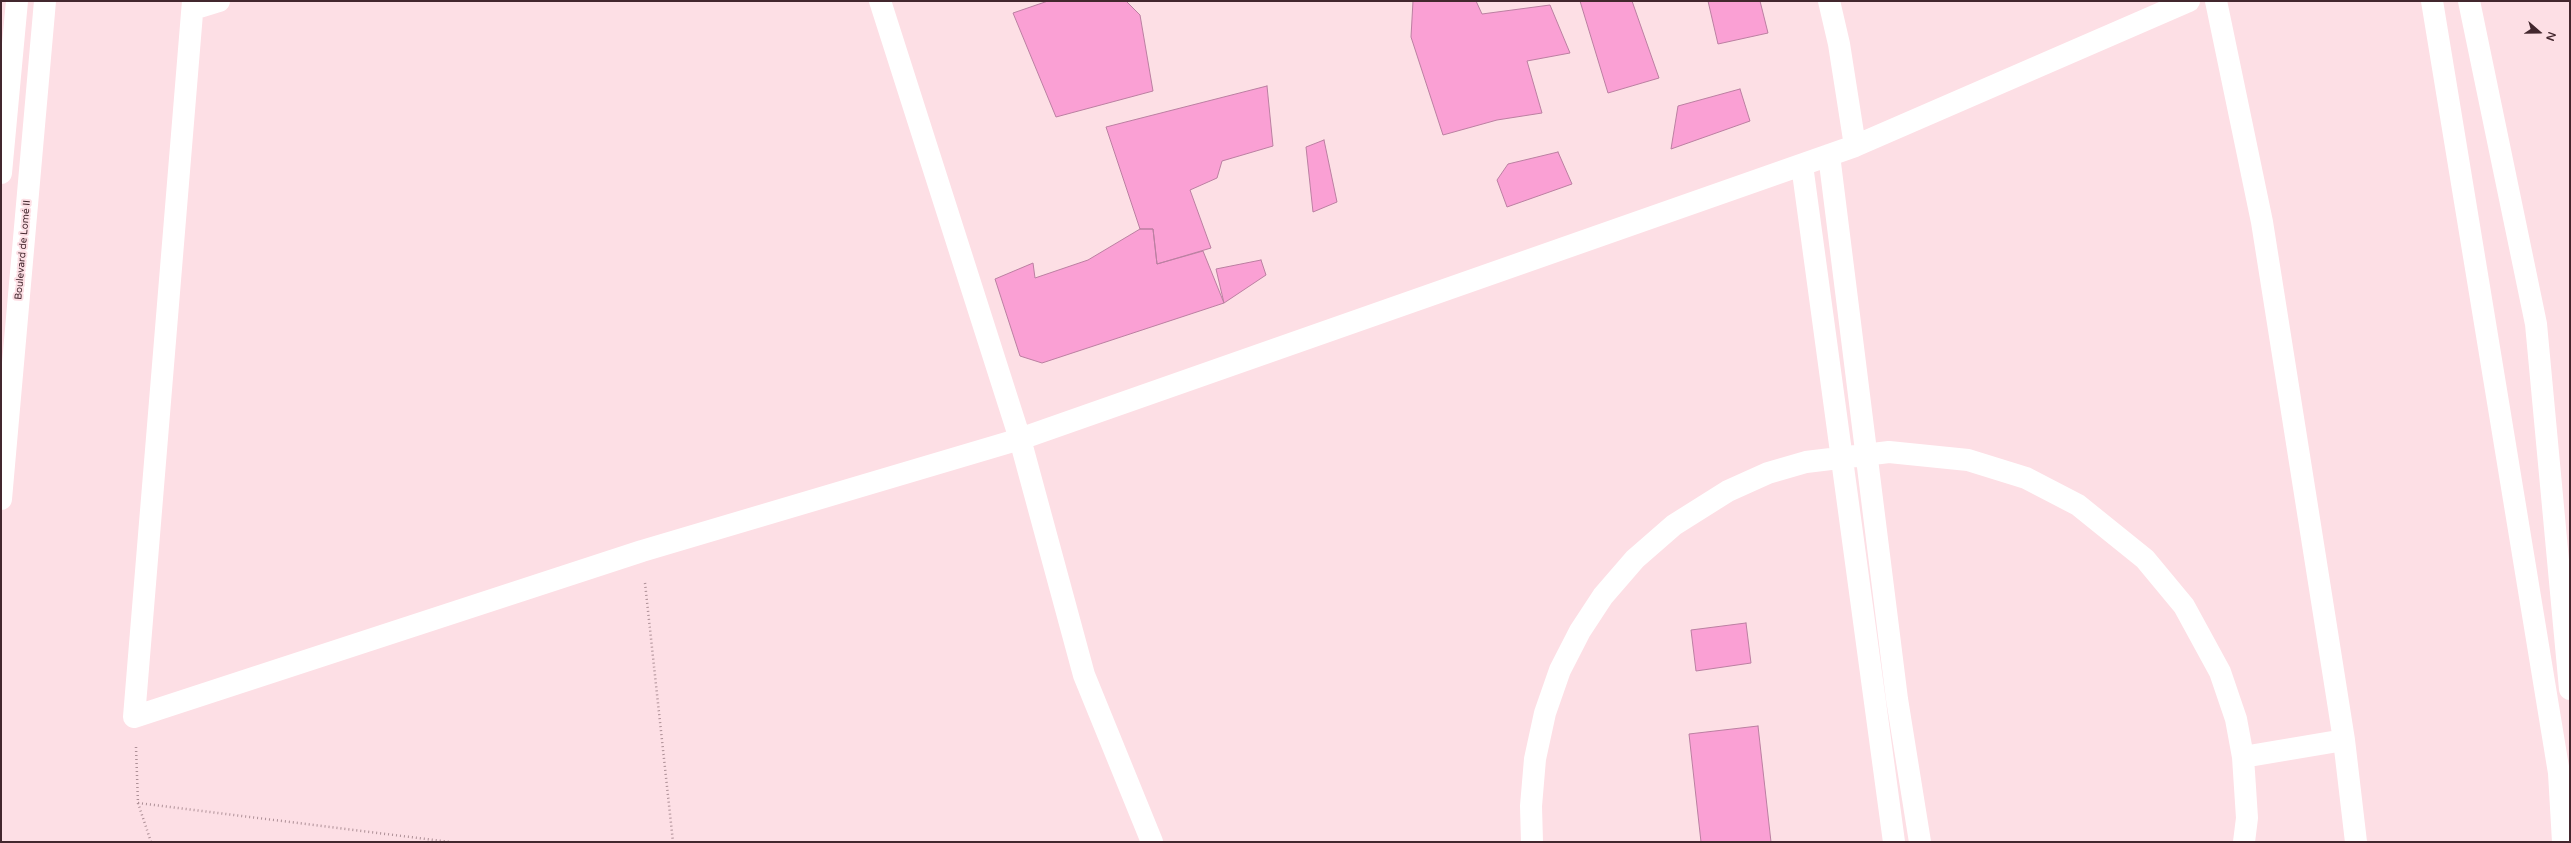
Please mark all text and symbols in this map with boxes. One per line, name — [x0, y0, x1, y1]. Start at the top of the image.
north arrow — [2519, 12, 2559, 52]
text: N — [2543, 30, 2558, 43]
street label: Boulevard de Lomé II — [13, 200, 33, 300]

